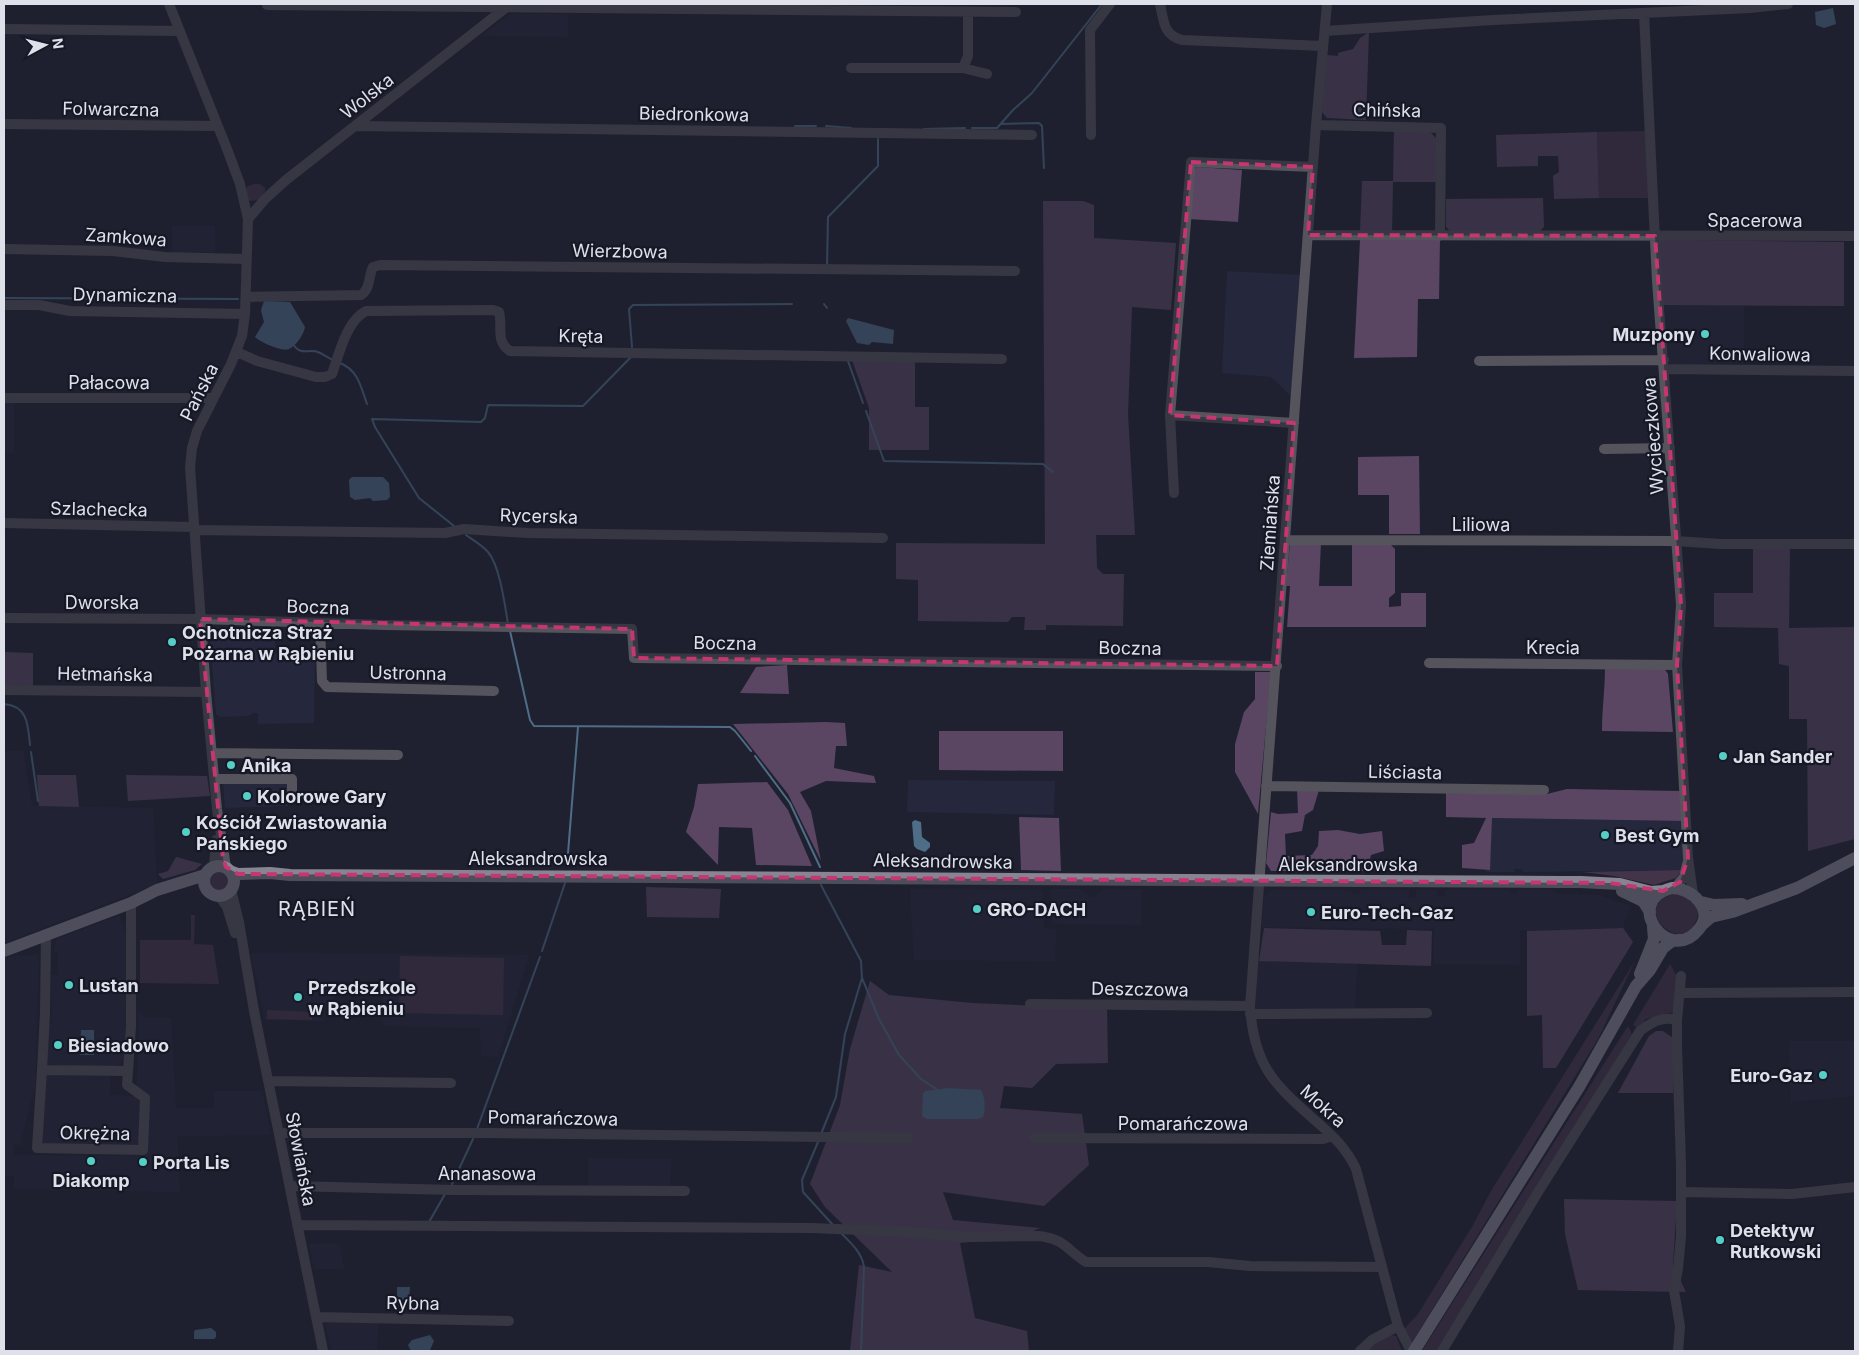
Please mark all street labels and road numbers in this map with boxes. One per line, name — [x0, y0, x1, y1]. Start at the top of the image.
street label: Wolska — [336, 69, 398, 123]
street label: Folwarczna — [62, 98, 160, 120]
street label: Chińska — [1353, 99, 1421, 121]
street label: Biedronkowa — [639, 103, 749, 125]
street label: Spacerowa — [1707, 210, 1803, 231]
street label: Zamkowa — [84, 224, 168, 250]
street label: Wierzbowa — [572, 240, 668, 262]
street label: Dynamiczna — [72, 284, 178, 306]
street label: Kręta — [558, 325, 604, 347]
street label: Konwaliowa — [1709, 343, 1811, 365]
street label: Pańska — [176, 360, 222, 424]
street label: Pałacowa — [68, 372, 150, 393]
street label: Wycieczkowa — [1638, 377, 1668, 495]
street label: Ziemiańska — [1256, 474, 1284, 572]
street label: Szlachecka — [50, 498, 148, 520]
street label: Rycerska — [499, 504, 579, 528]
street label: Liliowa — [1452, 514, 1510, 535]
street label: Dworska — [65, 592, 139, 613]
street label: Boczna — [286, 595, 350, 619]
street label: Boczna — [693, 632, 757, 654]
street label: Boczna — [1098, 637, 1162, 659]
street label: Krecia — [1526, 637, 1580, 658]
street label: Ustronna — [369, 662, 447, 684]
street label: Hetmańska — [57, 663, 153, 685]
street label: Liściasta — [1368, 761, 1442, 783]
street label: Aleksandrowska — [468, 848, 608, 869]
street label: Aleksandrowska — [873, 849, 1013, 873]
street label: Aleksandrowska — [1278, 854, 1418, 875]
street label: Deszczowa — [1091, 978, 1189, 1000]
street label: Mokra — [1296, 1080, 1350, 1132]
street label: Pomarańczowa — [488, 1106, 618, 1130]
street label: Słowiańska — [282, 1110, 320, 1208]
street label: Pomarańczowa — [1118, 1113, 1248, 1134]
street label: Okrężna — [59, 1122, 131, 1144]
street label: Ananasowa — [438, 1163, 536, 1184]
street label: Rybna — [386, 1292, 440, 1314]

